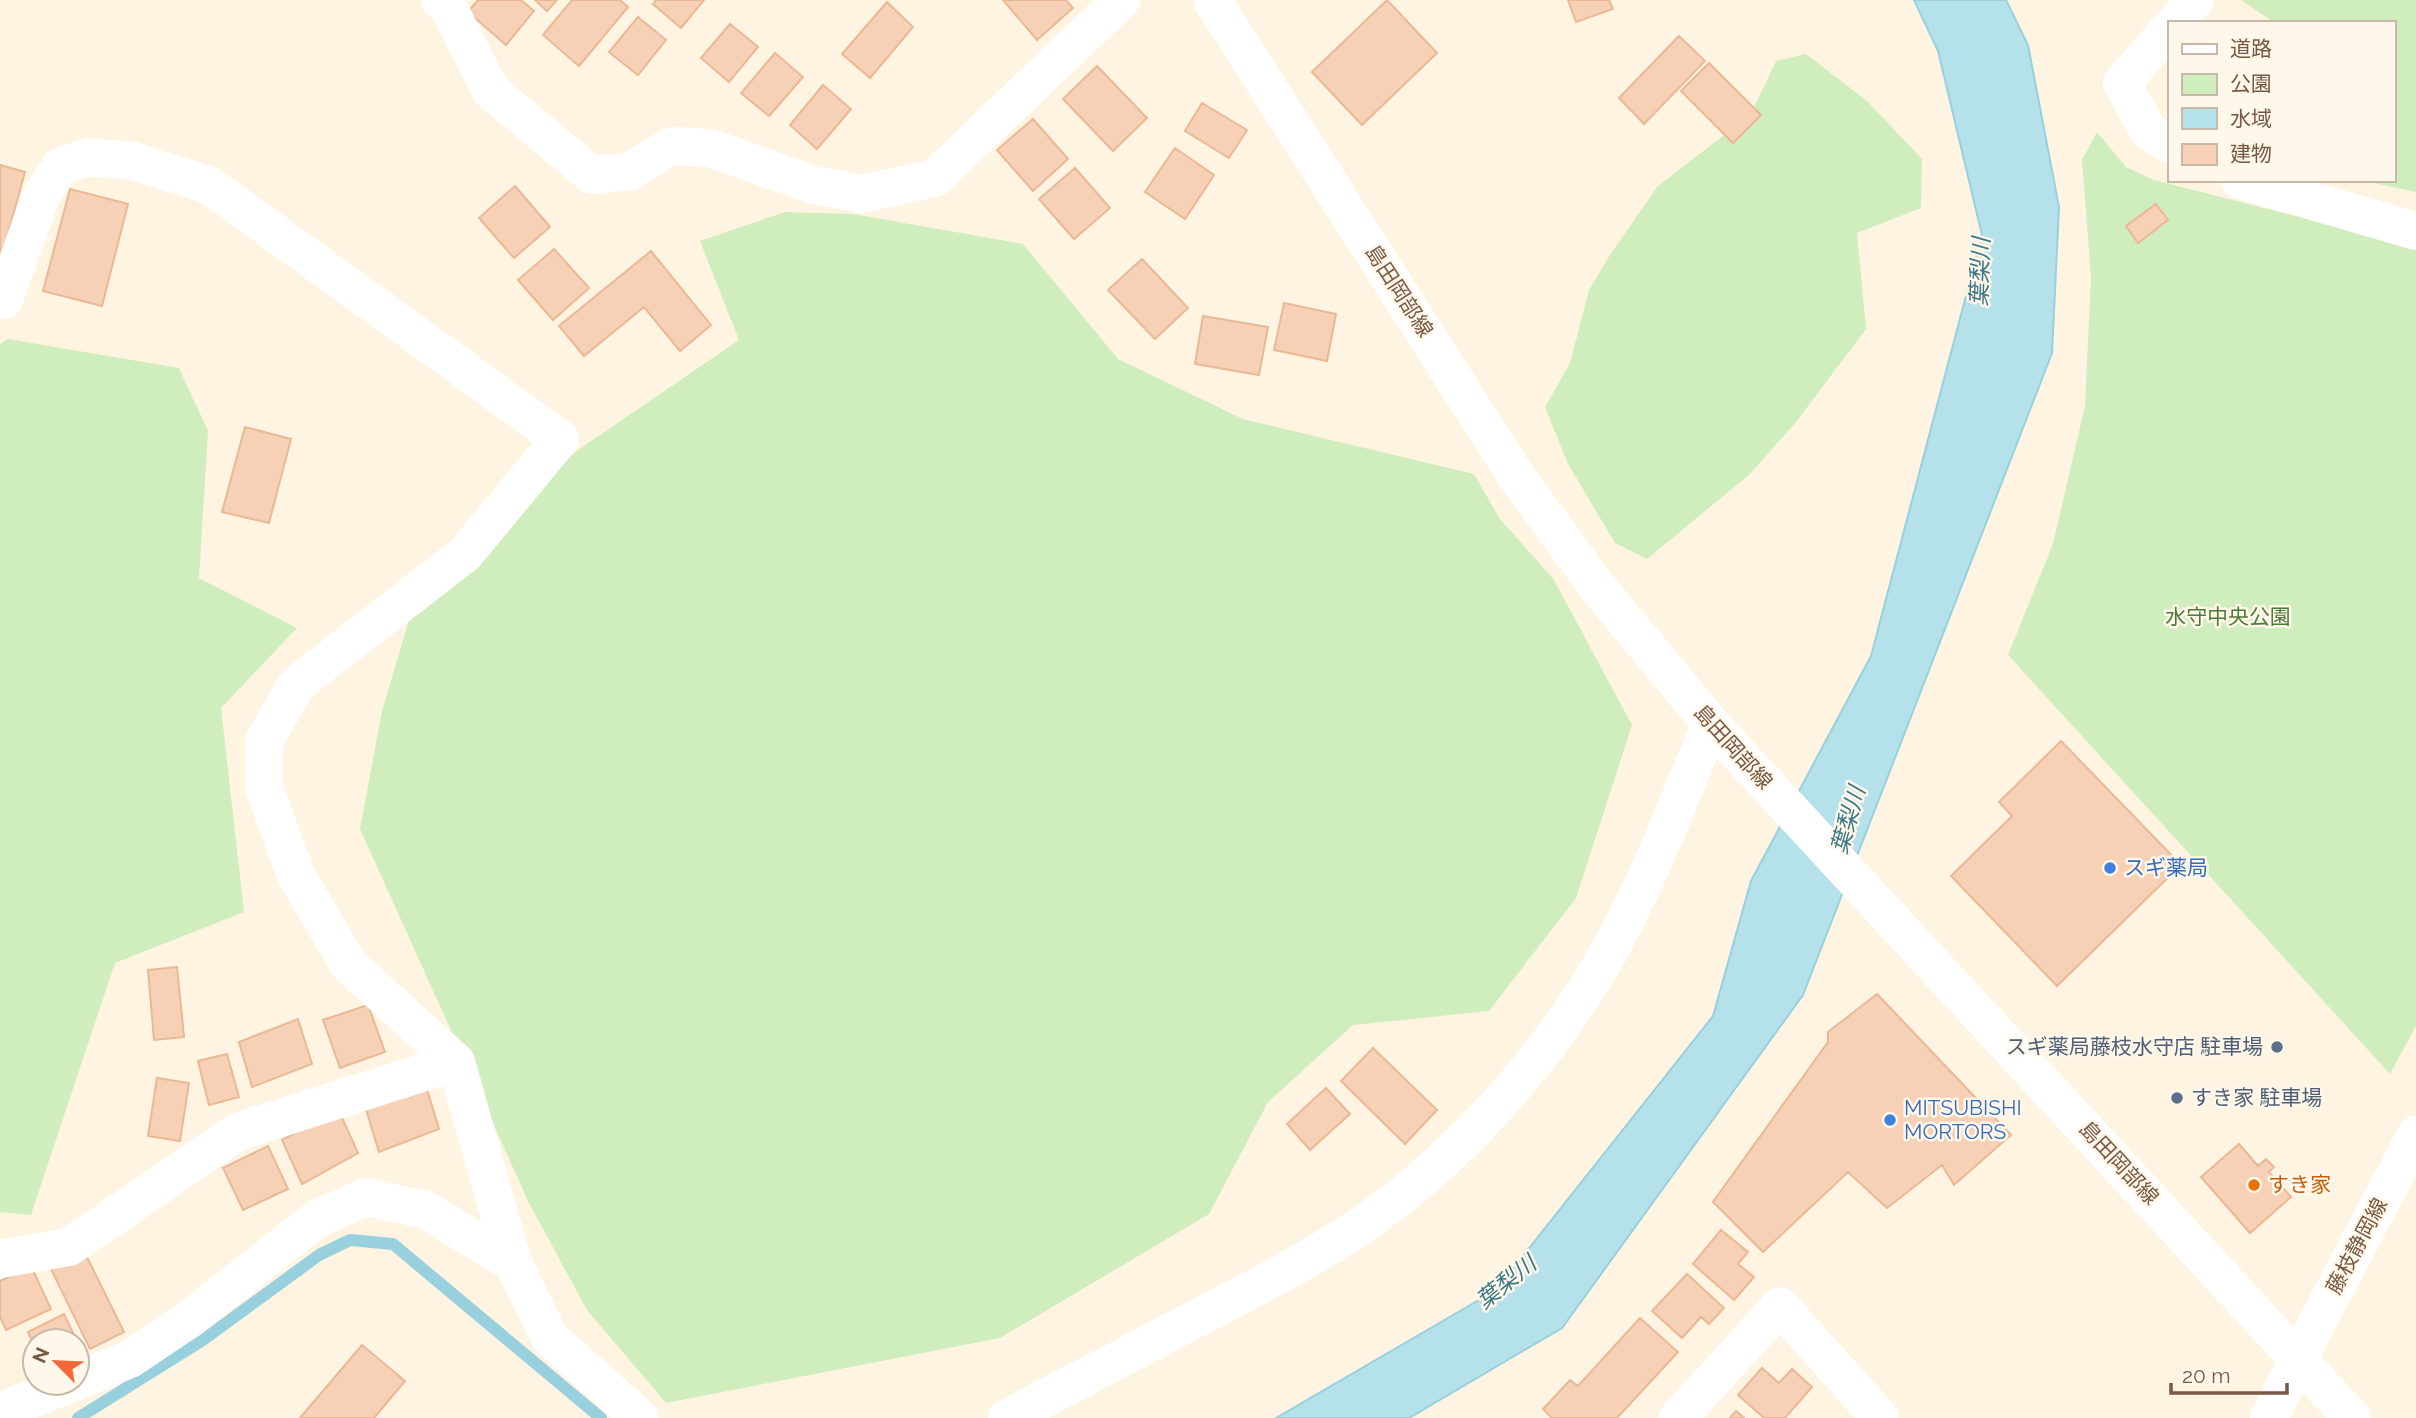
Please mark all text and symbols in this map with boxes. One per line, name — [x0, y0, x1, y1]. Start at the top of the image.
legend — [2168, 21, 2395, 182]
text: 道路 — [2230, 36, 2272, 61]
text: 公園 — [2230, 71, 2272, 96]
text: 水域 — [2230, 106, 2272, 131]
text: 建物 — [2230, 141, 2272, 166]
water label: 葉梨川 — [1965, 234, 1994, 307]
street label: 島田岡部線 — [1360, 240, 1438, 342]
park label: 水守中央公園 — [2165, 604, 2291, 629]
street label: 島田岡部線 — [1689, 699, 1778, 794]
water label: 葉梨川 — [1825, 780, 1871, 857]
place label: スギ薬局 — [2124, 855, 2208, 880]
marker: スギ薬局 — [2102, 860, 2118, 876]
place label: スギ薬局藤枝水守店 駐車場 — [2006, 1034, 2263, 1059]
marker: スギ薬局藤枝水守店 駐車場 — [2269, 1039, 2285, 1055]
place label: すき家 駐車場 — [2191, 1085, 2322, 1110]
marker: すき家 駐車場 — [2169, 1090, 2185, 1106]
place label: MITSUBISHI MORTORS — [1904, 1095, 2022, 1144]
marker: MITSUBISHI MORTORS — [1882, 1112, 1898, 1128]
street label: 島田岡部線 — [2074, 1116, 2164, 1210]
place label: すき家 — [2268, 1172, 2331, 1197]
marker: すき家 — [2246, 1177, 2262, 1193]
street label: 藤枝静岡線 — [2321, 1194, 2392, 1298]
water label: 葉梨川 — [1470, 1248, 1543, 1314]
north arrow — [21, 1327, 91, 1397]
text: N — [27, 1344, 53, 1366]
scale bar — [2171, 1352, 2286, 1396]
text: 20 m — [2182, 1363, 2230, 1388]

